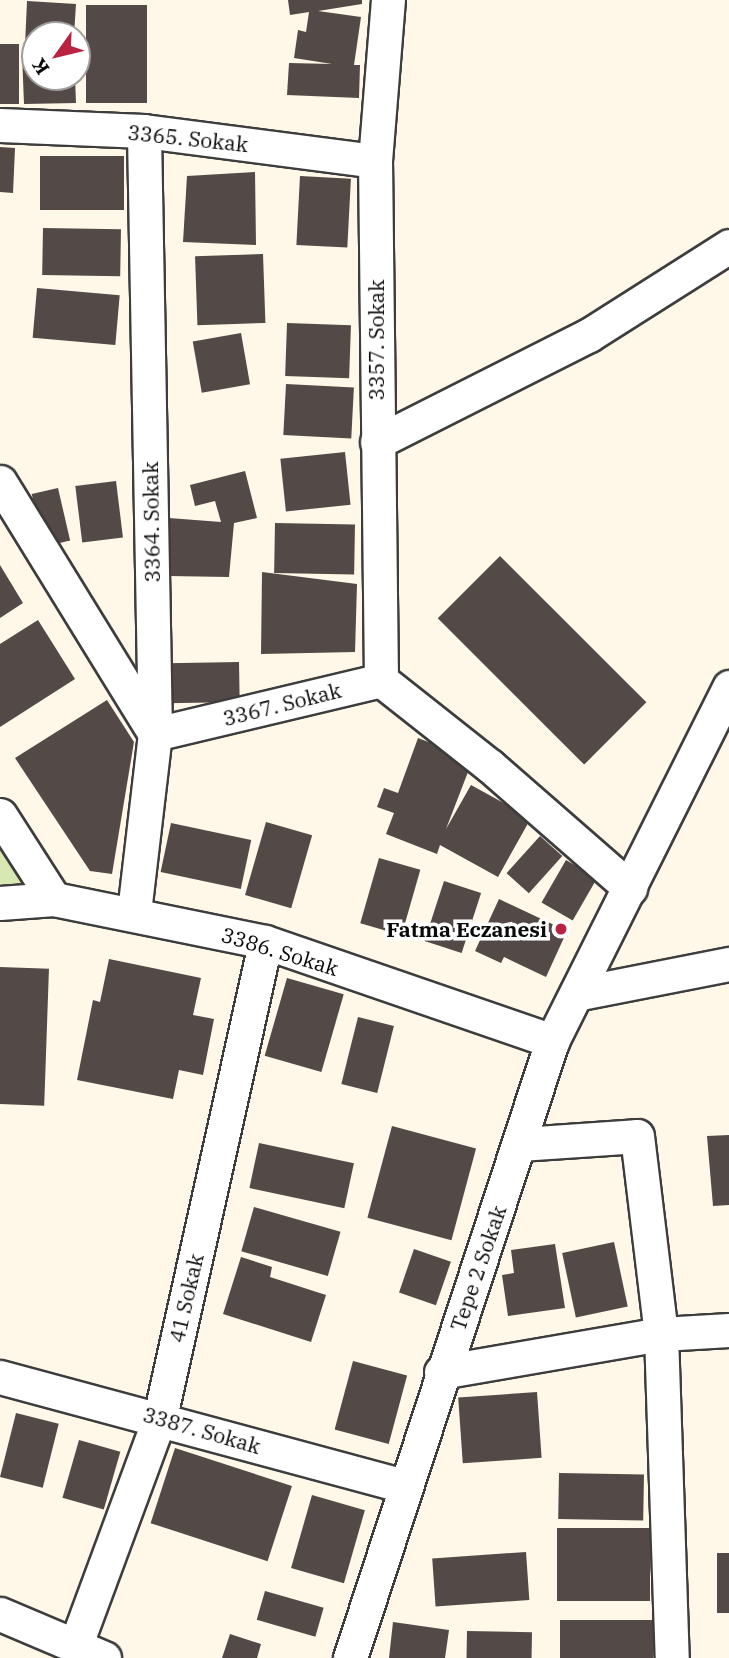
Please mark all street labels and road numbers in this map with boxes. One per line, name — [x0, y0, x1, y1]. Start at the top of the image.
street label: 3365. Sokak — [126, 119, 250, 157]
street label: 3357. Sokak — [363, 279, 389, 401]
street label: 3364. Sokak — [137, 461, 165, 583]
street label: 3367. Sokak — [220, 677, 344, 731]
street label: 3386. Sokak — [218, 921, 342, 981]
street label: Tepe 2 Sokak — [445, 1202, 511, 1334]
street label: 41 Sokak — [164, 1251, 208, 1345]
street label: 3387. Sokak — [140, 1401, 264, 1459]

